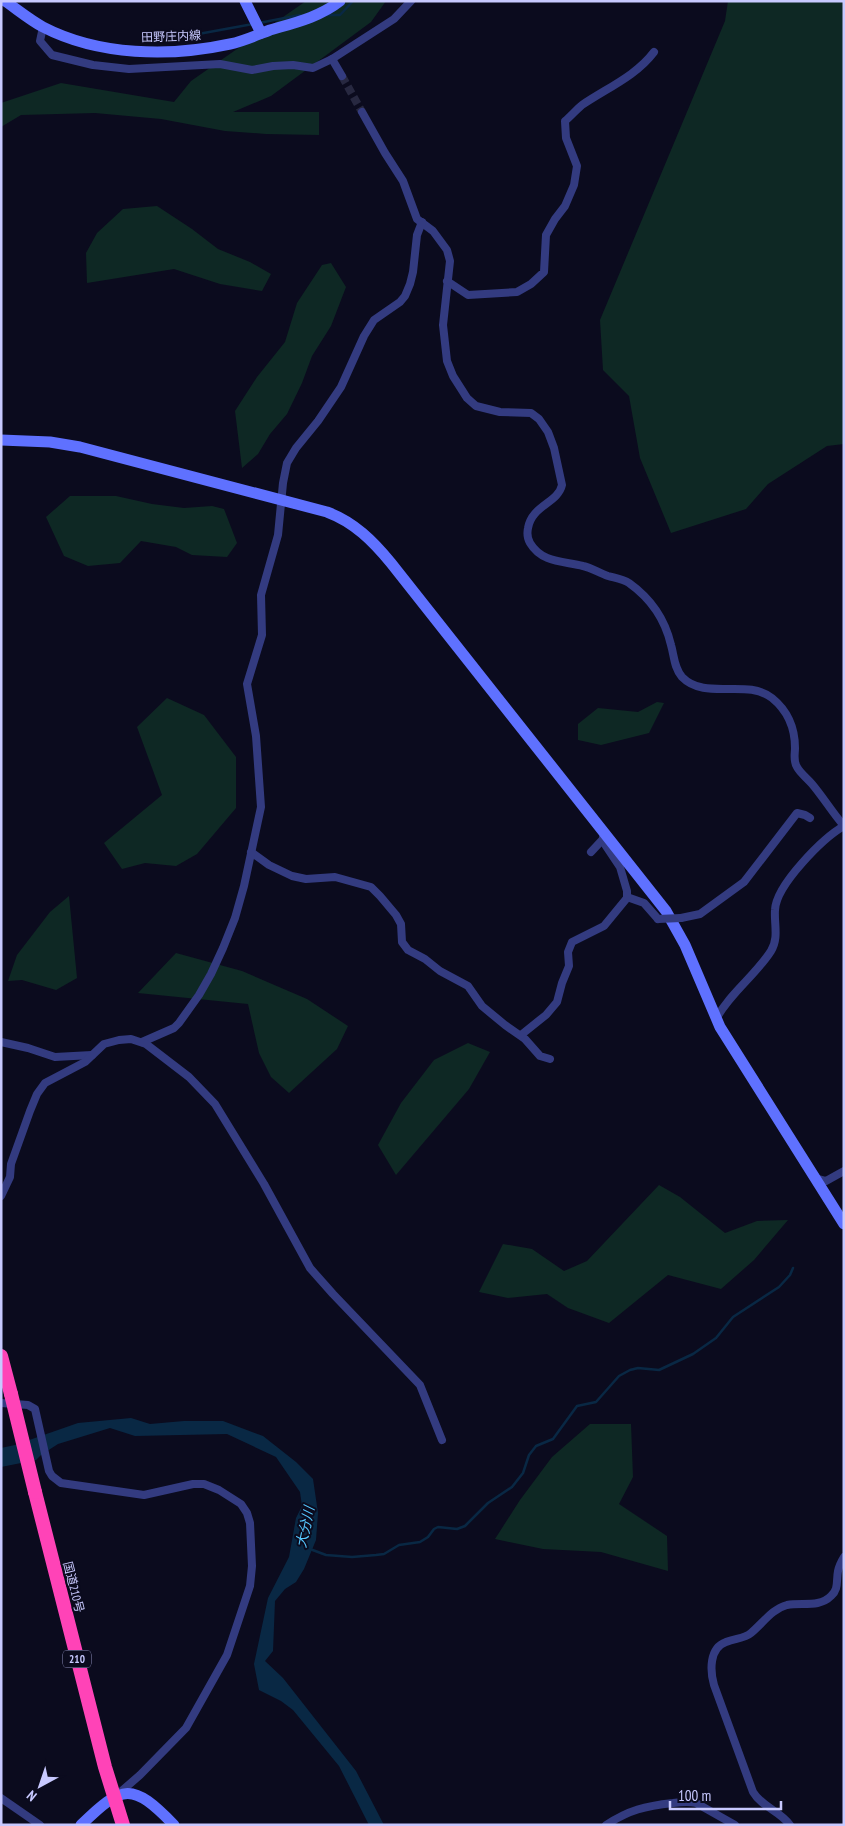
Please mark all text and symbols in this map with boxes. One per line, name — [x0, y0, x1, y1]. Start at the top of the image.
street label: 田野庄内線 — [141, 27, 201, 45]
water label: 大分川 — [292, 1503, 319, 1549]
street label: 国道210号 — [60, 1560, 88, 1614]
road number: 210 — [63, 1650, 91, 1668]
north arrow — [15, 1761, 65, 1811]
scale bar — [670, 1778, 781, 1810]
text: 100 m — [678, 1786, 711, 1805]
text: N — [23, 1787, 40, 1805]

